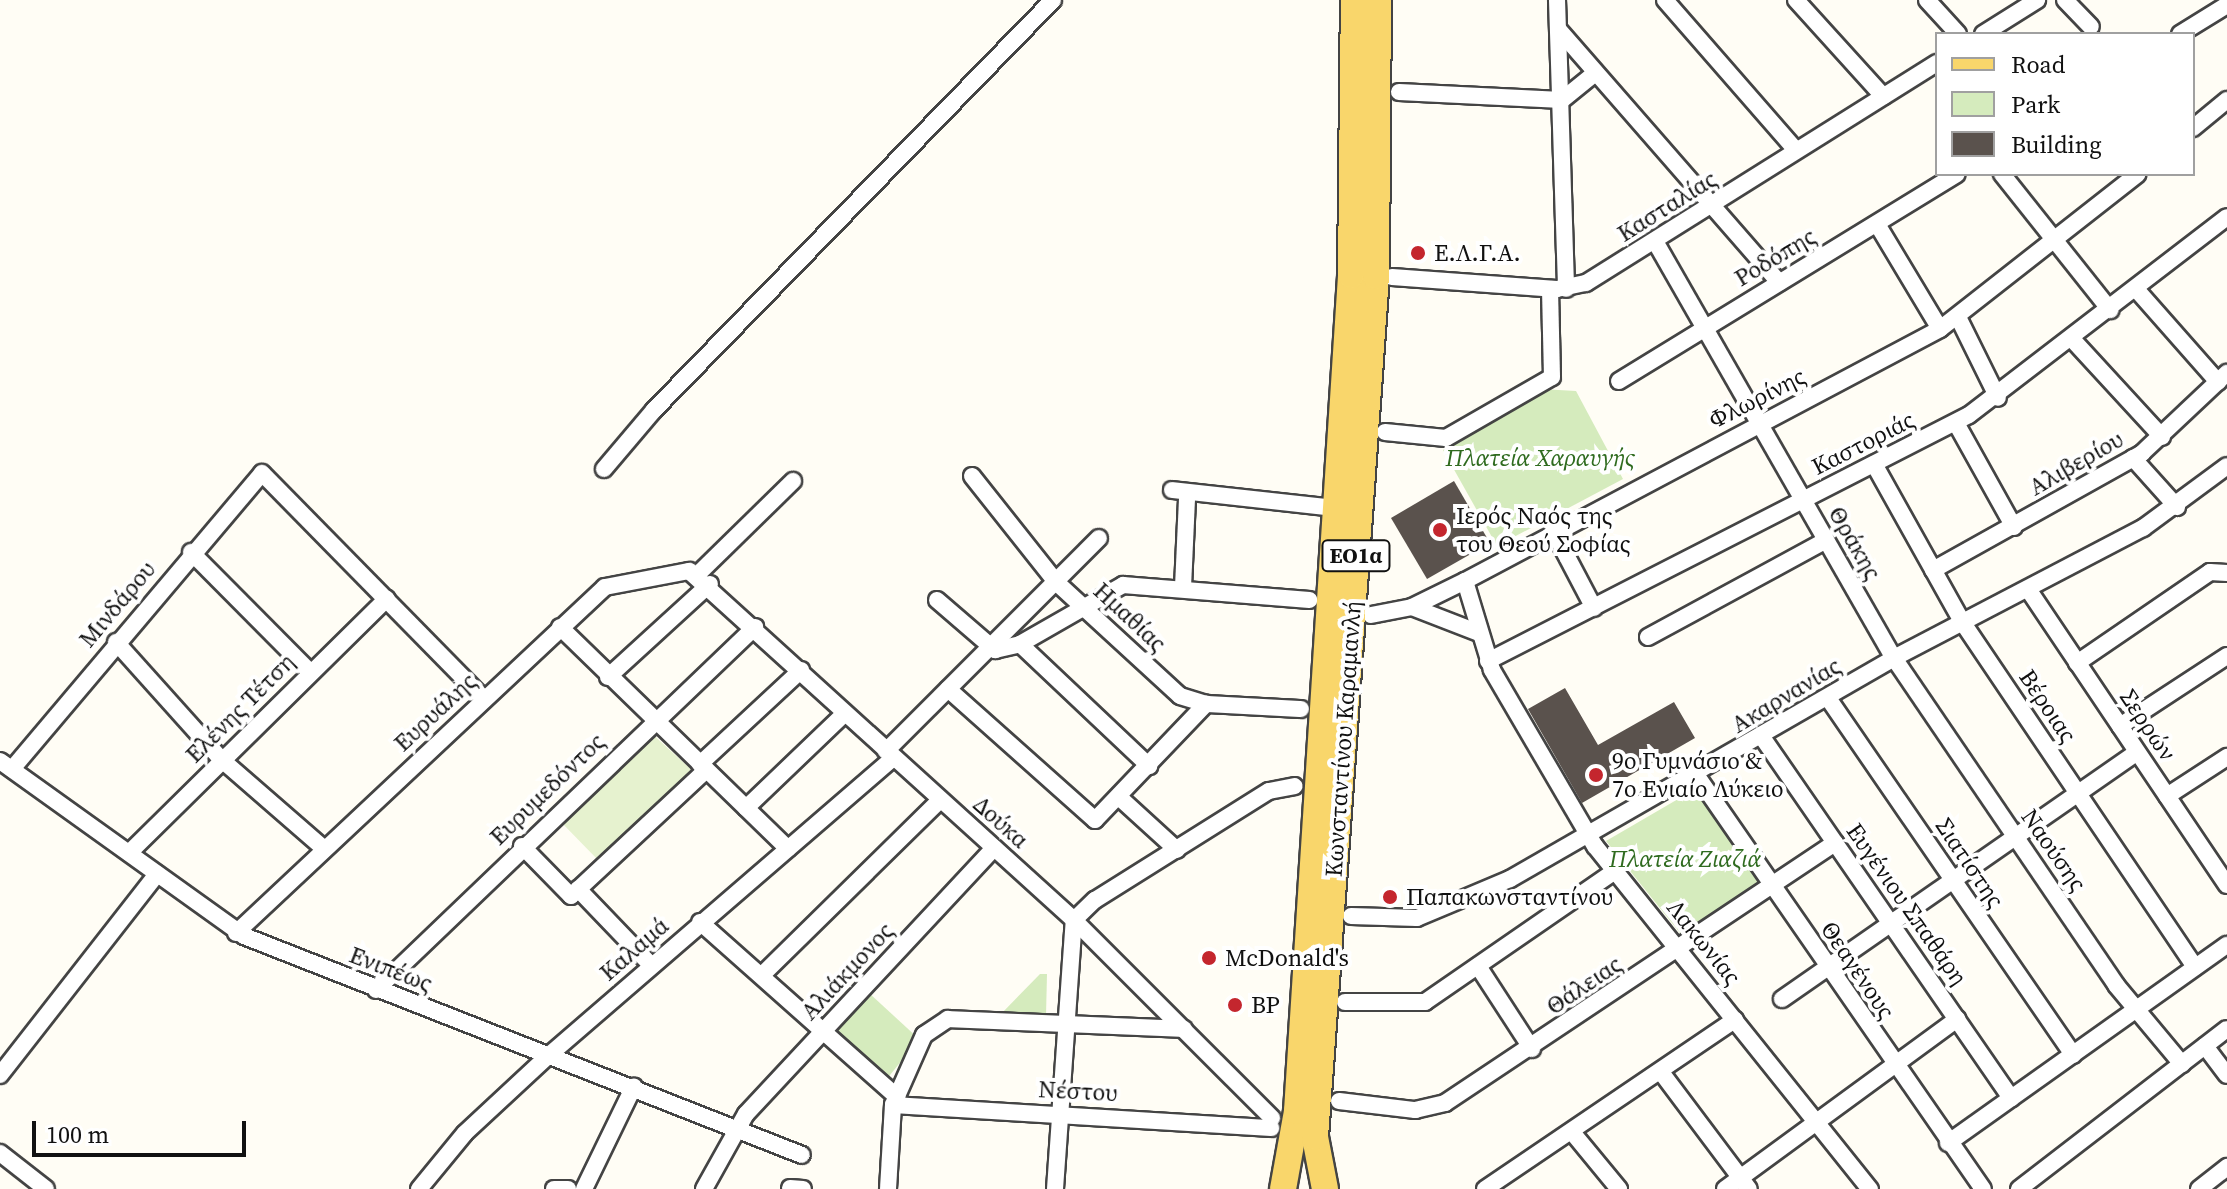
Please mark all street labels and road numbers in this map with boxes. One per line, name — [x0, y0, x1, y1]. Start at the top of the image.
street label: Κασταλίας — [1612, 164, 1722, 248]
street label: Ροδόπης — [1729, 222, 1821, 292]
street label: Φλωρίνης — [1704, 361, 1810, 435]
street label: Καστοριάς — [1807, 405, 1919, 481]
street label: Αλιβερίου — [2024, 425, 2128, 501]
street label: Θράκης — [1822, 501, 1888, 585]
road number: ΕΟ1α — [1320, 538, 1392, 574]
street label: Μινδάρου — [73, 555, 161, 653]
street label: Ημαθίας — [1088, 576, 1172, 658]
street label: Κωνσταντίνου Καραμανλή — [1319, 600, 1367, 878]
street label: Ελένης Τέτση — [179, 647, 301, 769]
street label: Ακαρνανίας — [1726, 651, 1846, 739]
street label: Βέροιας — [2013, 664, 2083, 748]
street label: Ευρυάλης — [388, 667, 482, 757]
street label: Σερρών — [2114, 684, 2182, 766]
street label: Ευρυμεδόντος — [484, 727, 610, 851]
street label: Δούκα — [968, 790, 1034, 854]
street label: Ναούσης — [2015, 803, 2093, 897]
street label: Σιατίστης — [1930, 813, 2010, 913]
street label: Ευγένιου Σπαθάρη — [1840, 817, 1974, 991]
street label: Λακωνίας — [1661, 893, 1747, 991]
street label: Καλαμά — [594, 911, 674, 987]
street label: Αλιάκμονος — [795, 916, 899, 1026]
street label: Θεαγένους — [1815, 916, 1901, 1024]
street label: Ενιπέως — [345, 940, 437, 998]
street label: Θάλειας — [1541, 949, 1627, 1021]
street label: Νέστου — [1038, 1075, 1118, 1107]

